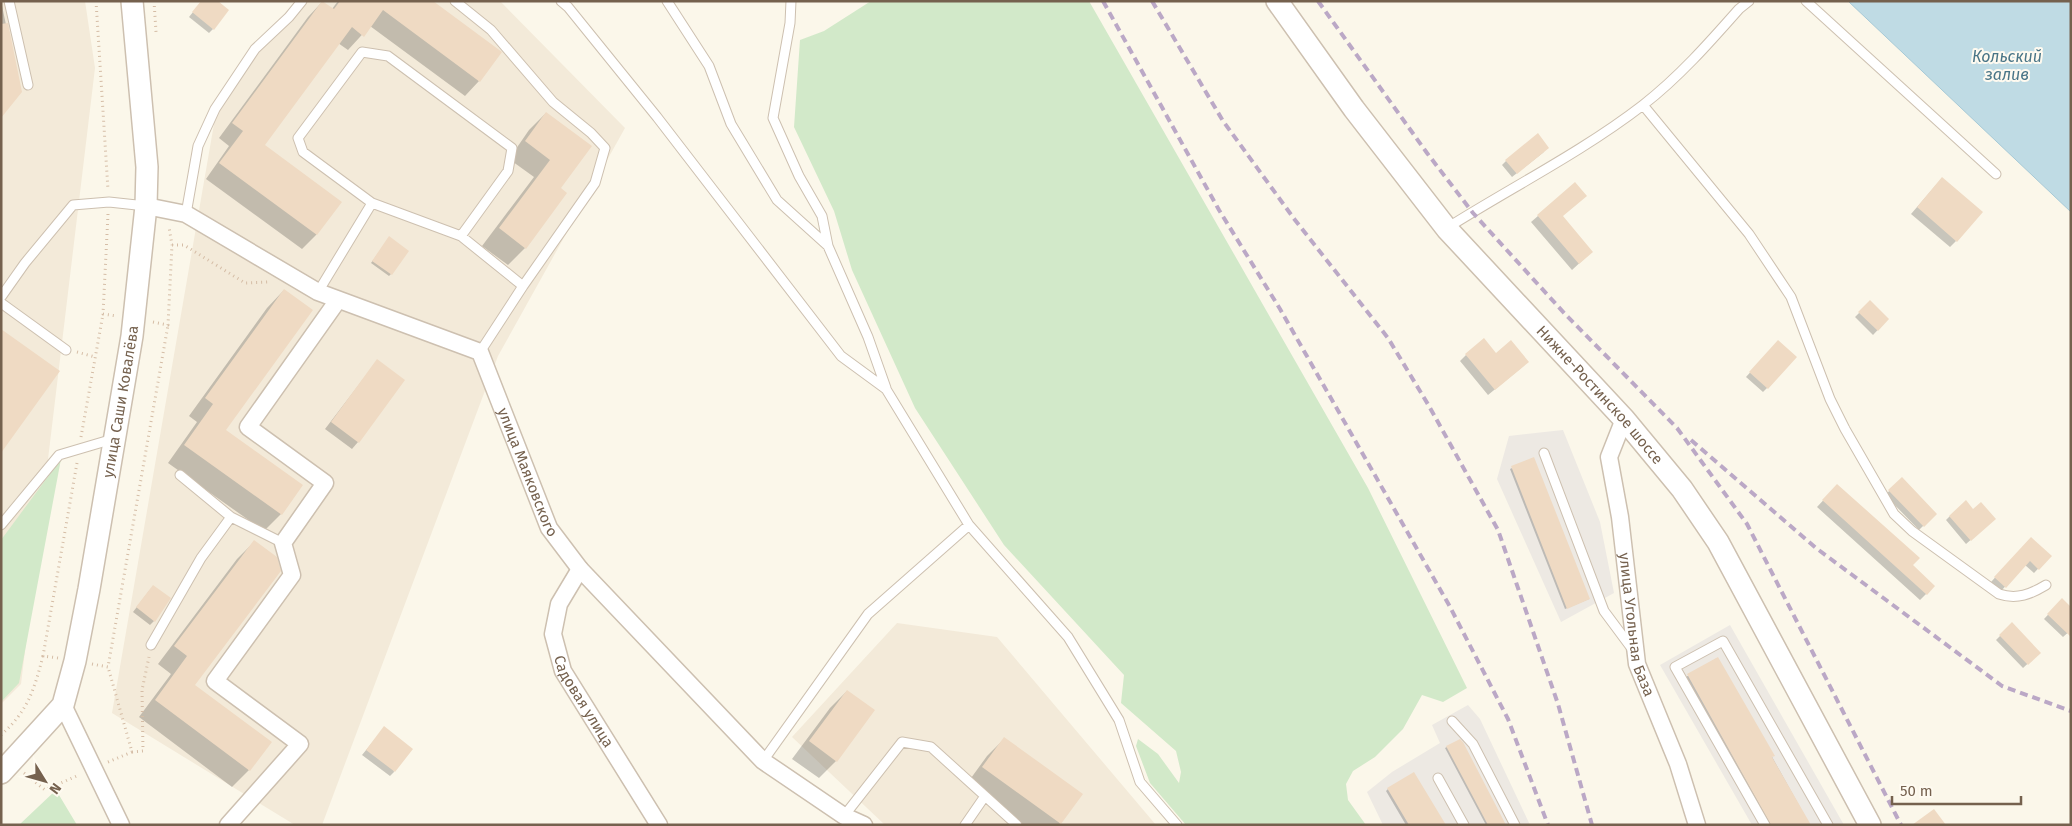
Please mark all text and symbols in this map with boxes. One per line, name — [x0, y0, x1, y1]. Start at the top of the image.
water label: Кольский залив — [1972, 47, 2042, 84]
street label: Нижне-Ростинское шоссе — [1533, 322, 1667, 468]
street label: улица Саши Ковалёва — [99, 324, 142, 479]
street label: улица Маяковского — [494, 405, 561, 540]
street label: улица Угольная База — [1615, 552, 1658, 699]
street label: Садовая улица — [550, 653, 617, 751]
north arrow — [20, 756, 70, 806]
scale bar — [1892, 774, 2021, 806]
text: N — [45, 780, 65, 797]
text: 50 m — [1900, 782, 1933, 800]

